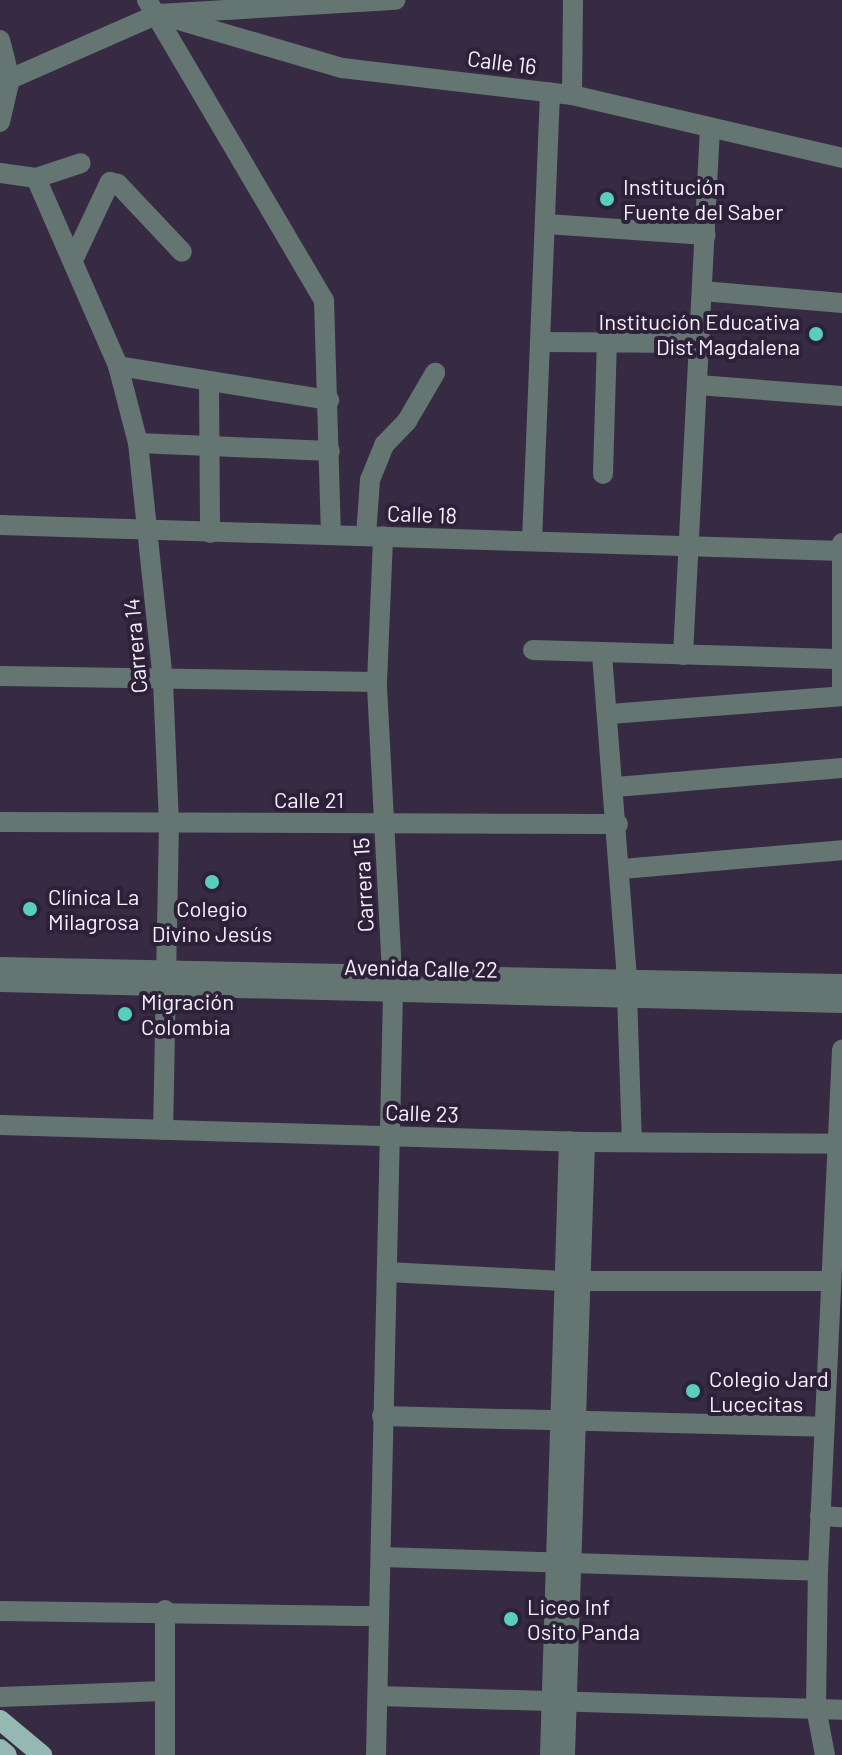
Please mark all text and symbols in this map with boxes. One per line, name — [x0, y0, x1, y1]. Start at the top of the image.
street label: Calle 16 — [466, 45, 538, 79]
place label: Institución Fuente del Saber — [623, 173, 783, 224]
marker: Institución Fuente del Saber — [598, 190, 616, 208]
place label: Institución Educativa Dist Magdalena — [599, 308, 800, 360]
marker: Institución Educativa Dist Magdalena — [807, 325, 825, 343]
street label: Calle 18 — [387, 500, 457, 528]
street label: Carrera 14 — [118, 597, 152, 695]
street label: Calle 21 — [274, 787, 344, 813]
street label: Carrera 15 — [347, 837, 379, 933]
marker: Colegio Divino Jesús — [203, 873, 221, 891]
place label: Clínica La Milagrosa — [48, 883, 139, 934]
place label: Colegio Divino Jesús — [152, 895, 272, 946]
marker: Clínica La Milagrosa — [19, 898, 41, 920]
street label: Avenida Calle 22 — [344, 953, 498, 983]
place label: Migración Colombia — [141, 988, 234, 1040]
marker: Migración Colombia — [116, 1005, 134, 1023]
street label: Calle 23 — [385, 1099, 459, 1127]
place label: Colegio Jard Lucecitas — [709, 1365, 829, 1416]
marker: Colegio Jard Lucecitas — [684, 1382, 702, 1400]
place label: Liceo Inf Osito Panda — [527, 1593, 640, 1644]
marker: Liceo Inf Osito Panda — [502, 1610, 520, 1628]

